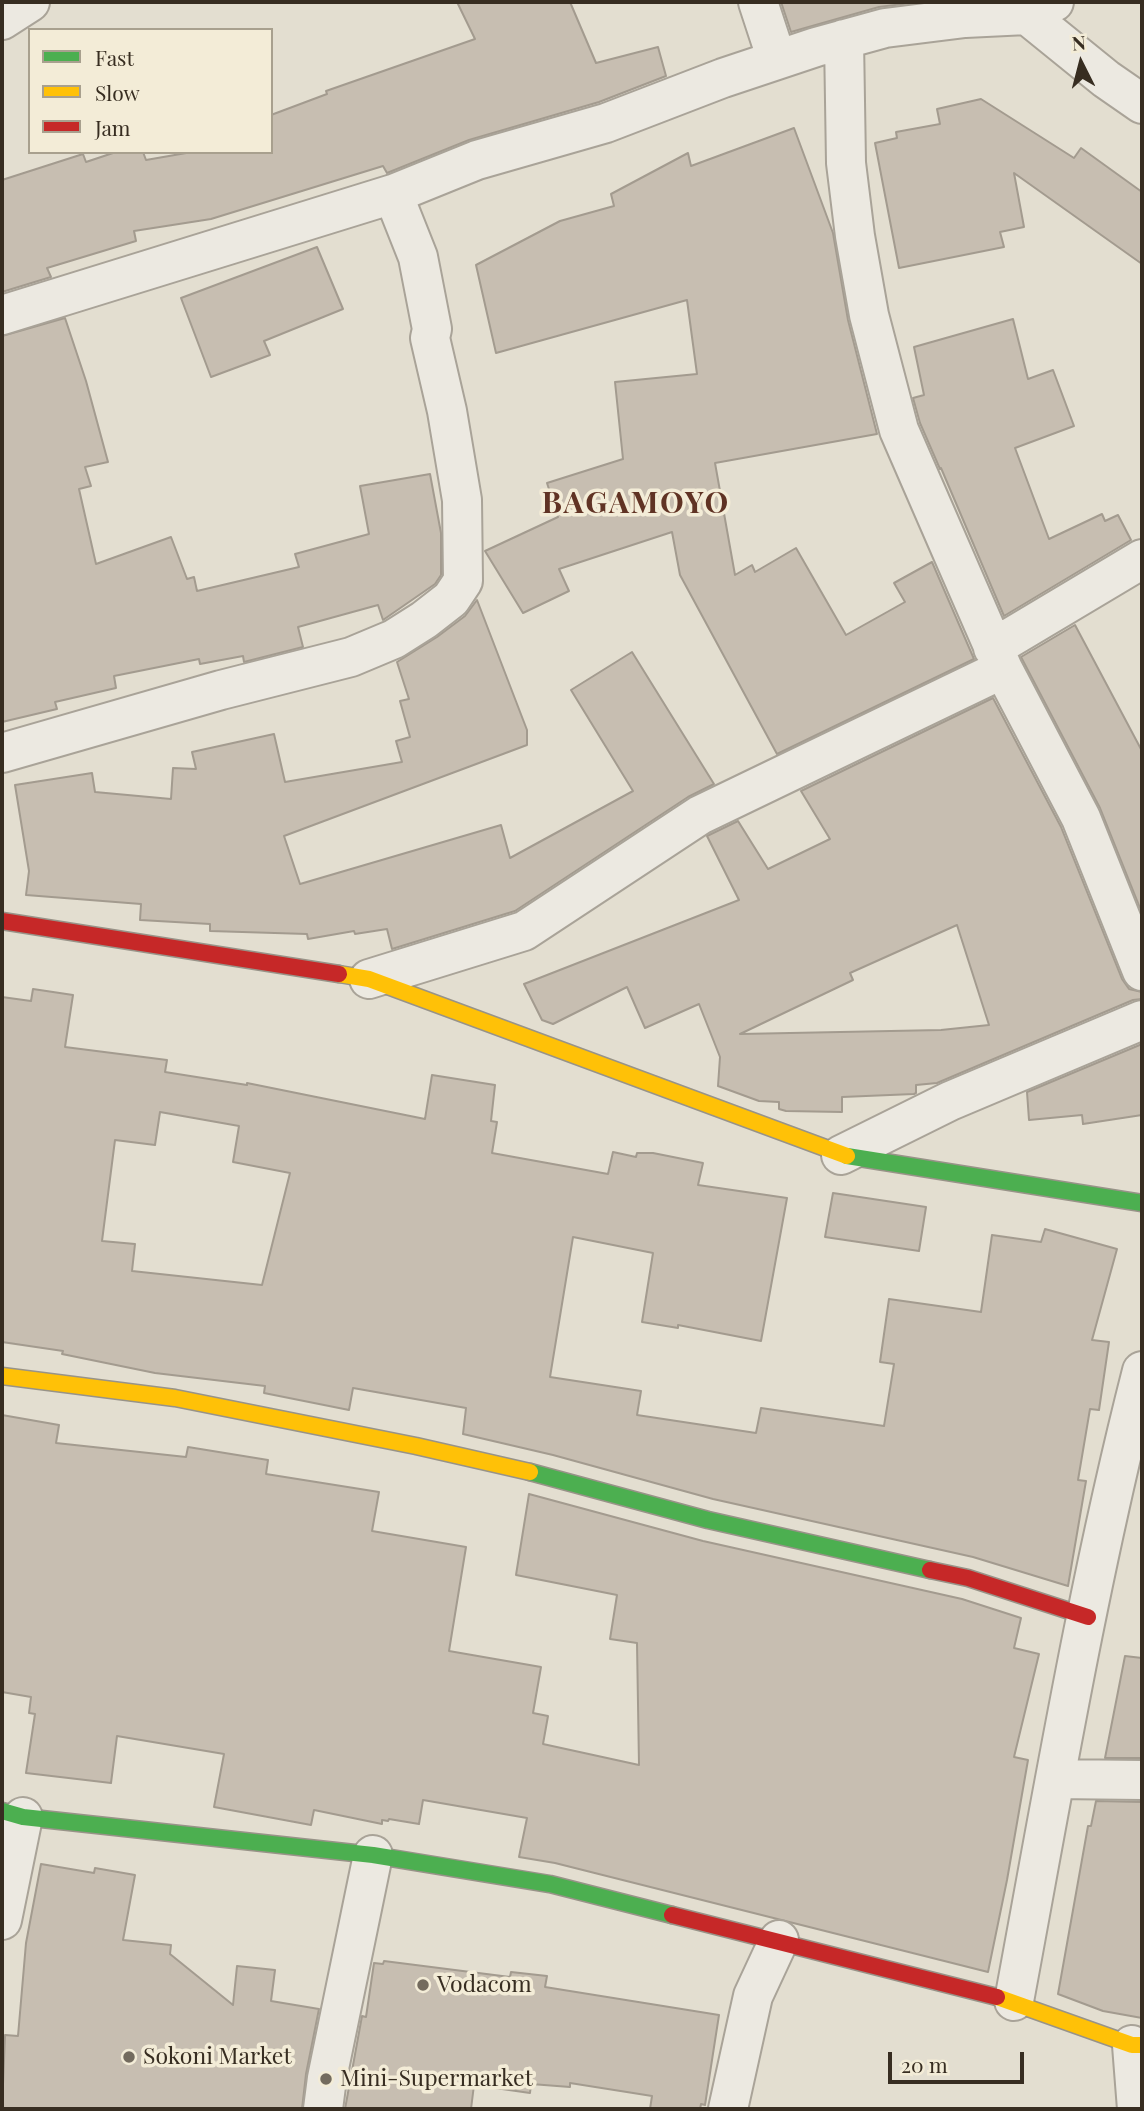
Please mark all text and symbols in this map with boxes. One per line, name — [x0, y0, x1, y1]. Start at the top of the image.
legend — [28, 28, 273, 154]
north arrow — [1046, 28, 1116, 98]
text: N — [1071, 28, 1087, 56]
text: Fast — [95, 43, 134, 71]
text: Slow — [95, 78, 140, 106]
text: Jam — [95, 113, 131, 141]
district label: BAGAMOYO — [543, 486, 729, 522]
place label: Vodacom — [437, 1971, 532, 1999]
marker: Vodacom — [415, 1977, 431, 1993]
scale bar — [892, 2038, 1028, 2082]
place label: Sokoni Market — [143, 2043, 292, 2071]
marker: Sokoni Market — [121, 2049, 137, 2065]
text: 20 m — [901, 2050, 948, 2078]
place label: Mini-Supermarket — [340, 2065, 533, 2093]
marker: Mini-Supermarket — [318, 2071, 334, 2087]

